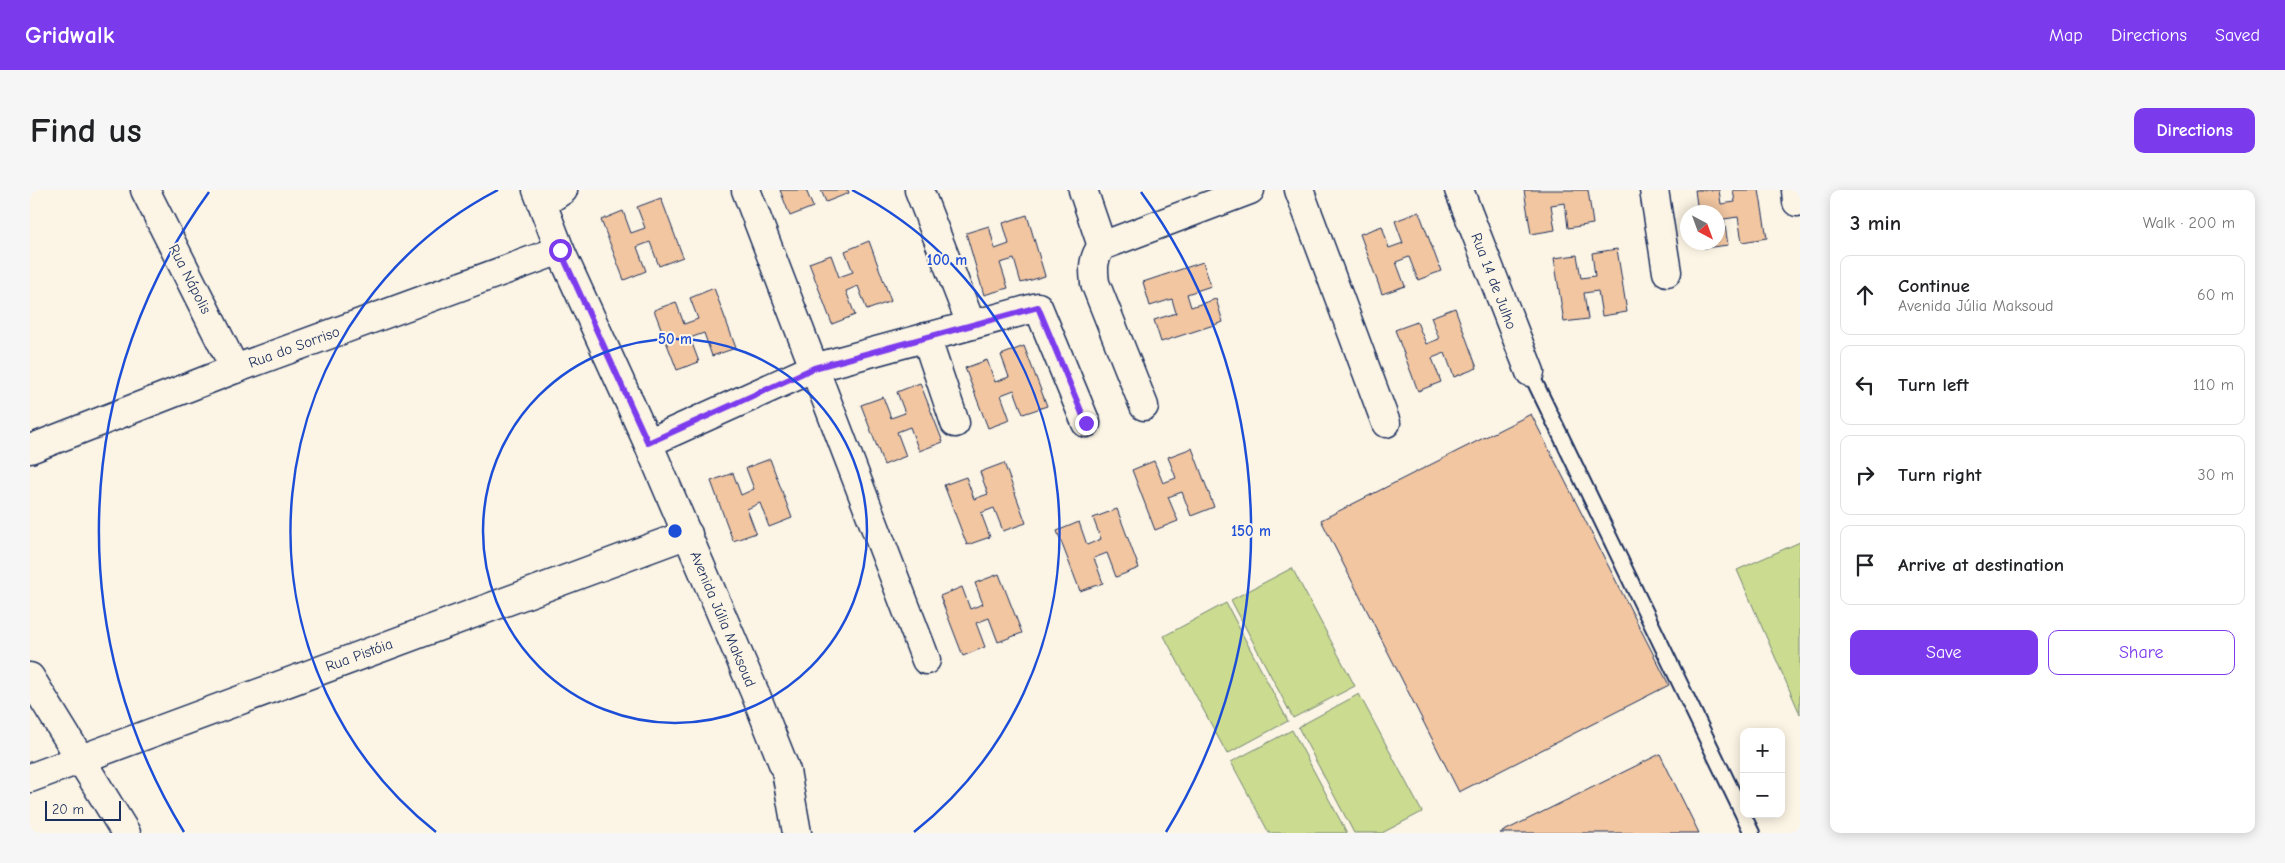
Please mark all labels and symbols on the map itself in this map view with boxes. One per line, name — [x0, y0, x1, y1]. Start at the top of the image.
north arrow — [1680, 205, 1725, 250]
street label: Rua 14 de Julho — [1467, 230, 1521, 332]
route start — [549, 239, 572, 262]
street label: Rua Nápolis — [165, 241, 215, 317]
text: 100 m — [927, 251, 967, 269]
street label: Rua do Sorriso — [246, 322, 342, 372]
text: 50 m — [658, 330, 692, 348]
route end — [1075, 412, 1098, 435]
centre of rings — [666, 522, 684, 540]
text: 150 m — [1231, 522, 1271, 540]
street label: Avenida Júlia Maksoud — [686, 548, 760, 690]
street label: Rua Pistóia — [323, 635, 395, 675]
scale bar — [45, 798, 121, 821]

